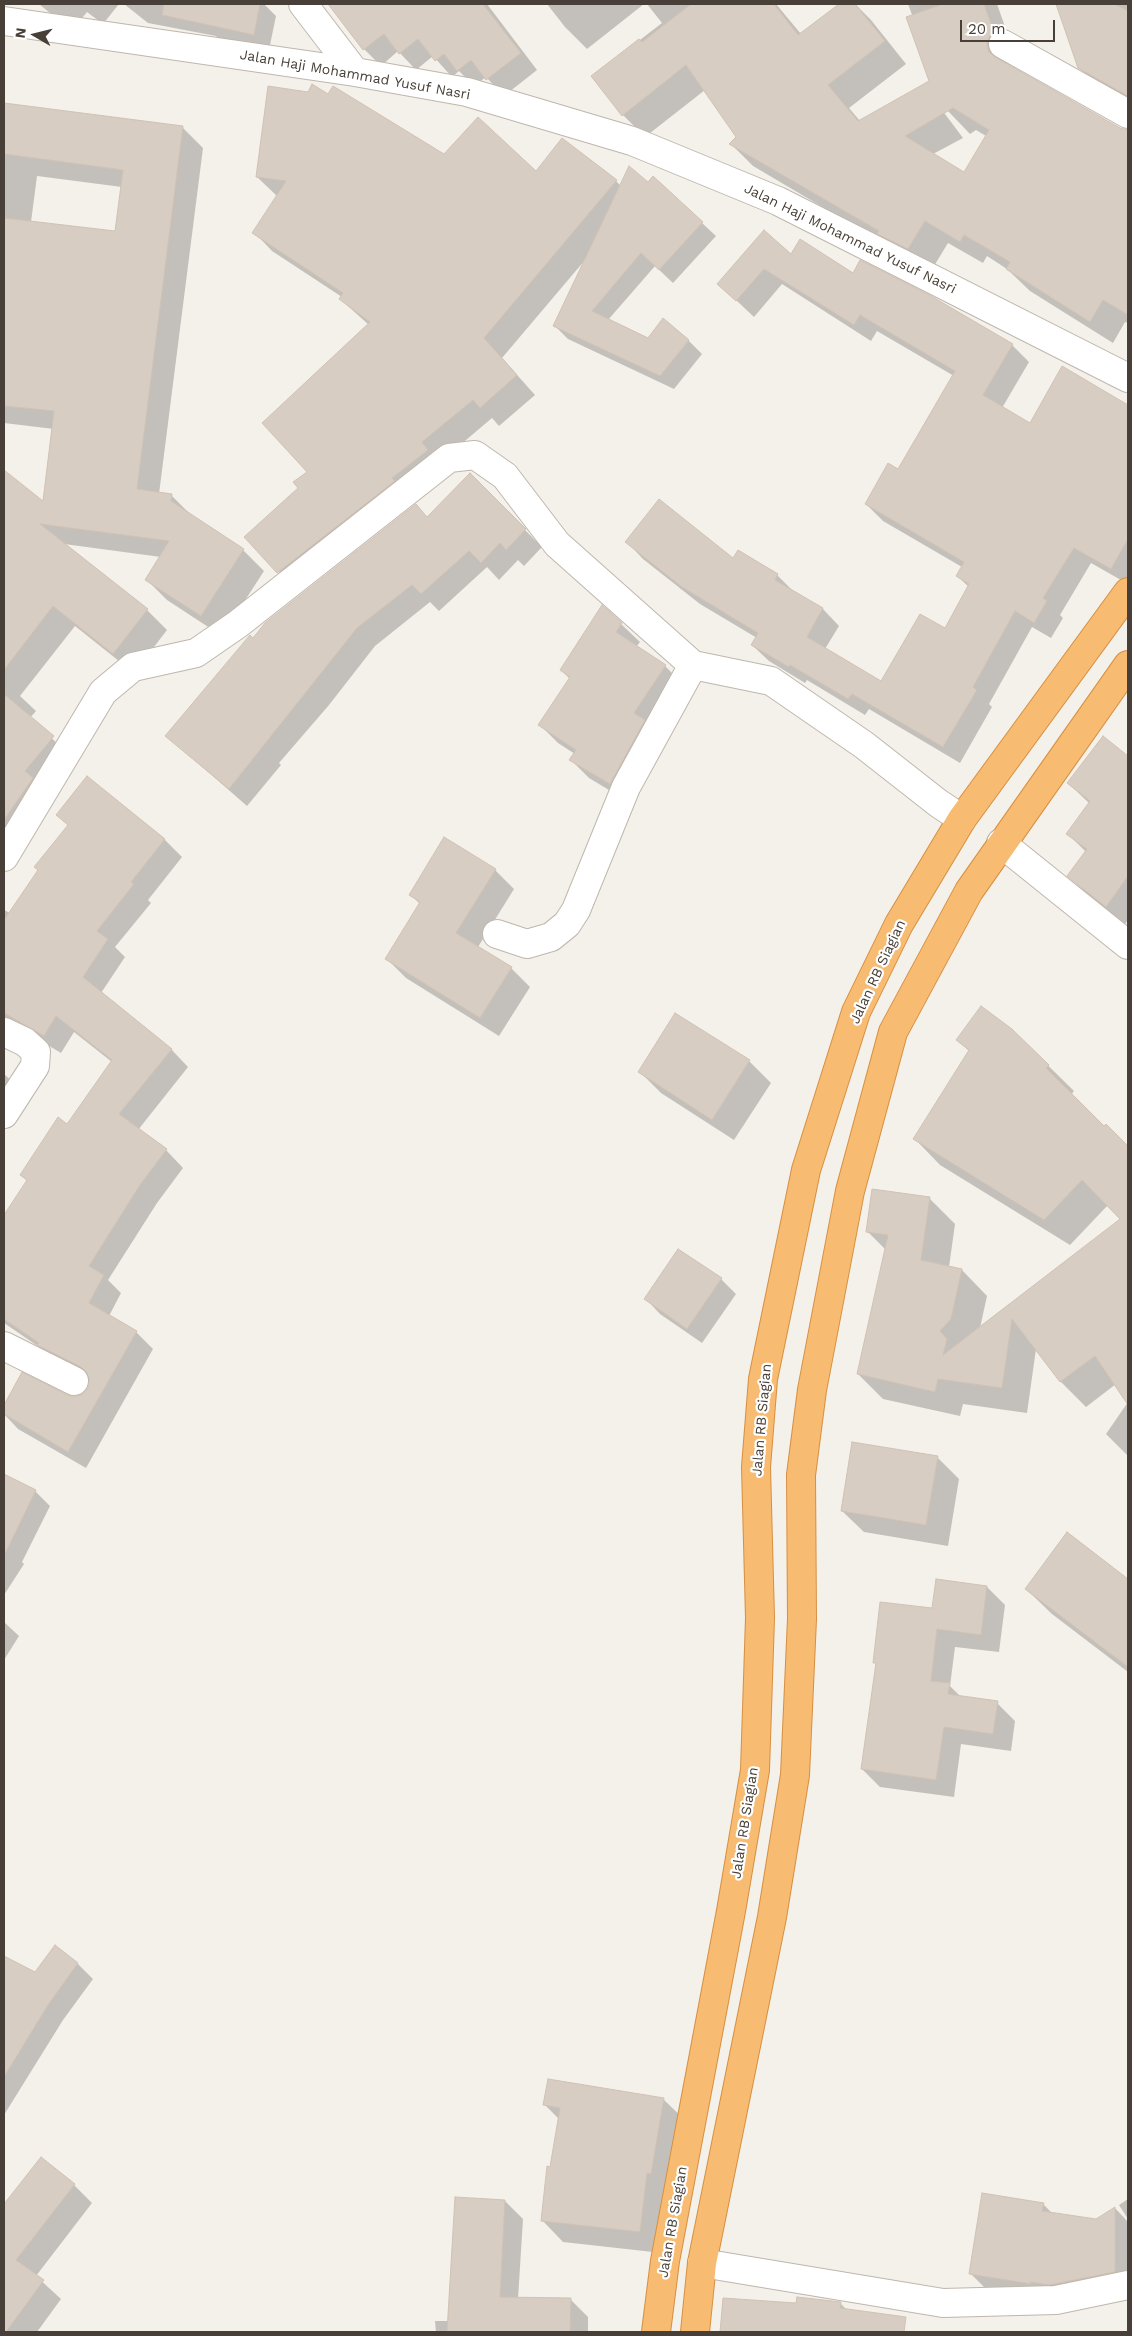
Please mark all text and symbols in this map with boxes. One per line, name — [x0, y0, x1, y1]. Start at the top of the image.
north arrow — [10, 10, 60, 60]
scale bar — [962, 10, 1057, 42]
text: 20 m — [968, 20, 1006, 38]
text: N — [12, 27, 29, 39]
street label: Jalan Haji Mohammad Yusuf Nasri — [238, 46, 472, 104]
street label: Jalan Haji Mohammad Yusuf Nasri — [741, 180, 959, 298]
street label: Jalan RB Siagian — [847, 917, 909, 1027]
street label: Jalan RB Siagian — [749, 1363, 775, 1477]
street label: Jalan RB Siagian — [728, 1766, 762, 1880]
street label: Jalan RB Siagian — [655, 2165, 691, 2279]

